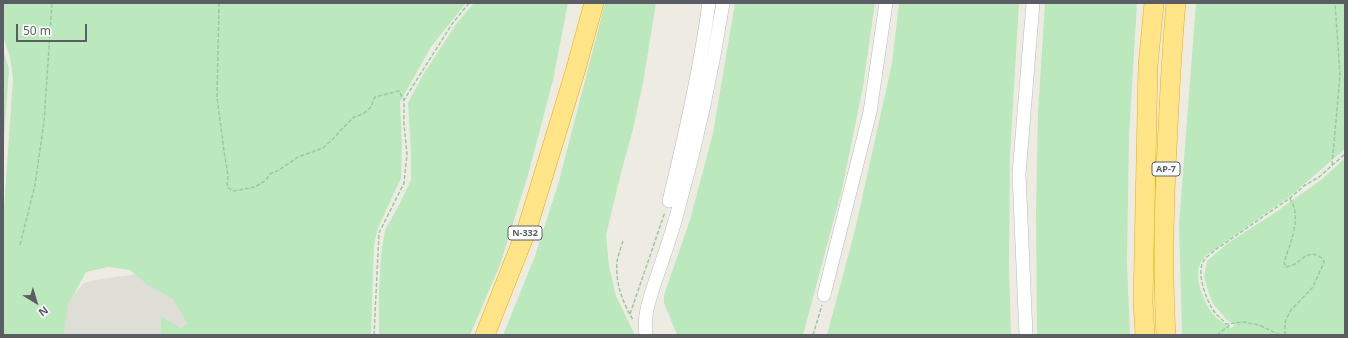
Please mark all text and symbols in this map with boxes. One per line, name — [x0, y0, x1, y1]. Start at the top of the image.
scale bar — [18, 16, 89, 42]
text: 50 m — [23, 22, 51, 39]
road number: AP-7 — [1152, 162, 1180, 176]
road number: N-332 — [508, 226, 542, 240]
north arrow — [16, 282, 56, 322]
text: N — [36, 303, 52, 321]

